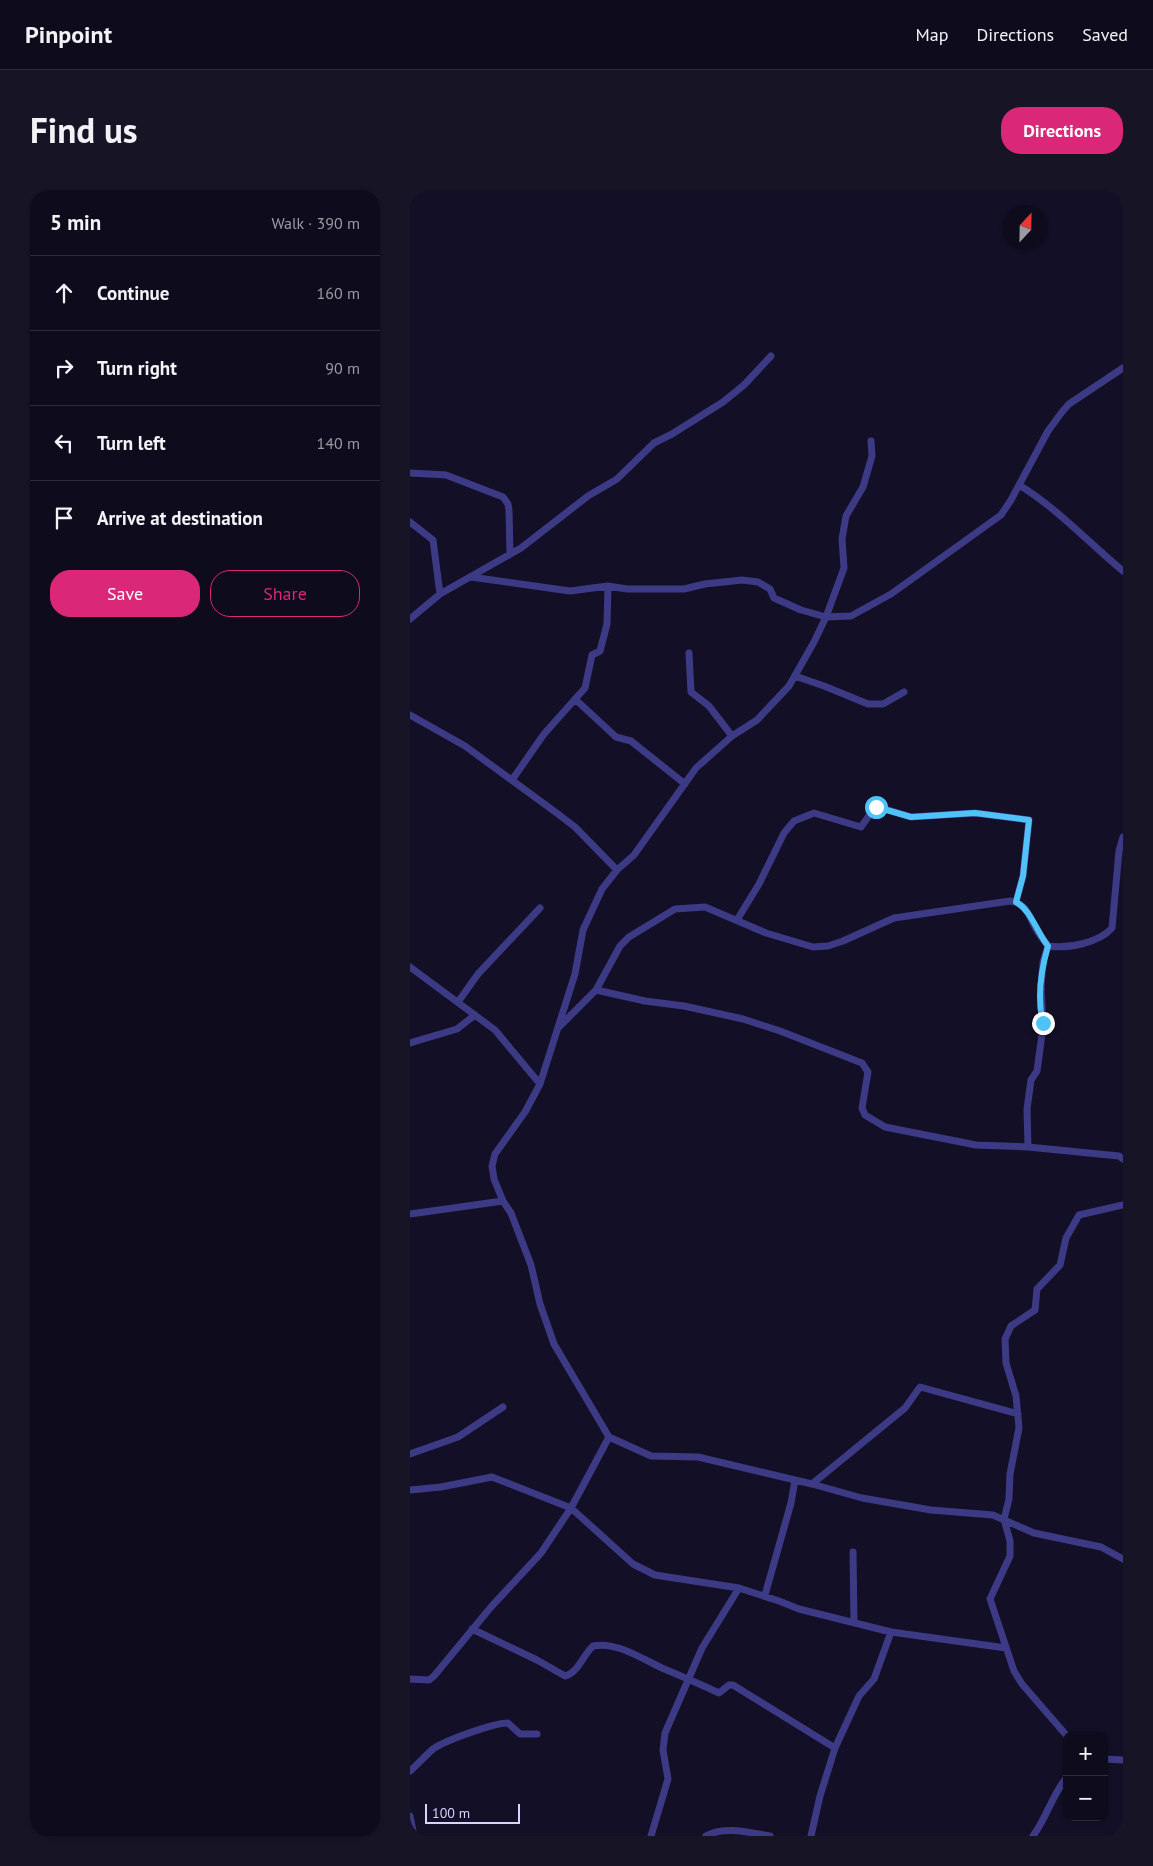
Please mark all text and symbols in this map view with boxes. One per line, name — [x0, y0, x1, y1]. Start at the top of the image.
text: Pinpoint — [25, 19, 112, 50]
text: Map — [916, 23, 948, 46]
text: Directions — [976, 23, 1054, 46]
text: Saved — [1082, 23, 1128, 46]
text: Find us — [30, 107, 138, 153]
button: Directions — [1001, 107, 1123, 154]
north arrow — [1003, 205, 1048, 250]
text: 5 min — [50, 209, 101, 236]
text: Walk · 390 m — [271, 213, 360, 233]
icon: ahead — [50, 279, 78, 307]
text: Continue — [97, 281, 169, 305]
text: 160 m — [317, 283, 360, 303]
icon: right — [50, 354, 78, 382]
text: Turn right — [97, 356, 177, 380]
text: 90 m — [325, 358, 360, 378]
icon: left — [50, 429, 78, 457]
text: Turn left — [97, 431, 166, 455]
text: 140 m — [317, 433, 360, 453]
icon: arrive — [50, 504, 78, 532]
text: Arrive at destination — [97, 506, 263, 530]
button: Save — [50, 570, 200, 617]
button: Share — [210, 570, 360, 617]
route start — [865, 796, 888, 819]
route end — [1032, 1012, 1055, 1035]
map controls — [1063, 1731, 1108, 1821]
button: + — [1063, 1731, 1108, 1776]
button: − — [1063, 1776, 1108, 1821]
scale bar — [425, 1801, 520, 1824]
text: 100 m — [432, 1804, 470, 1822]

